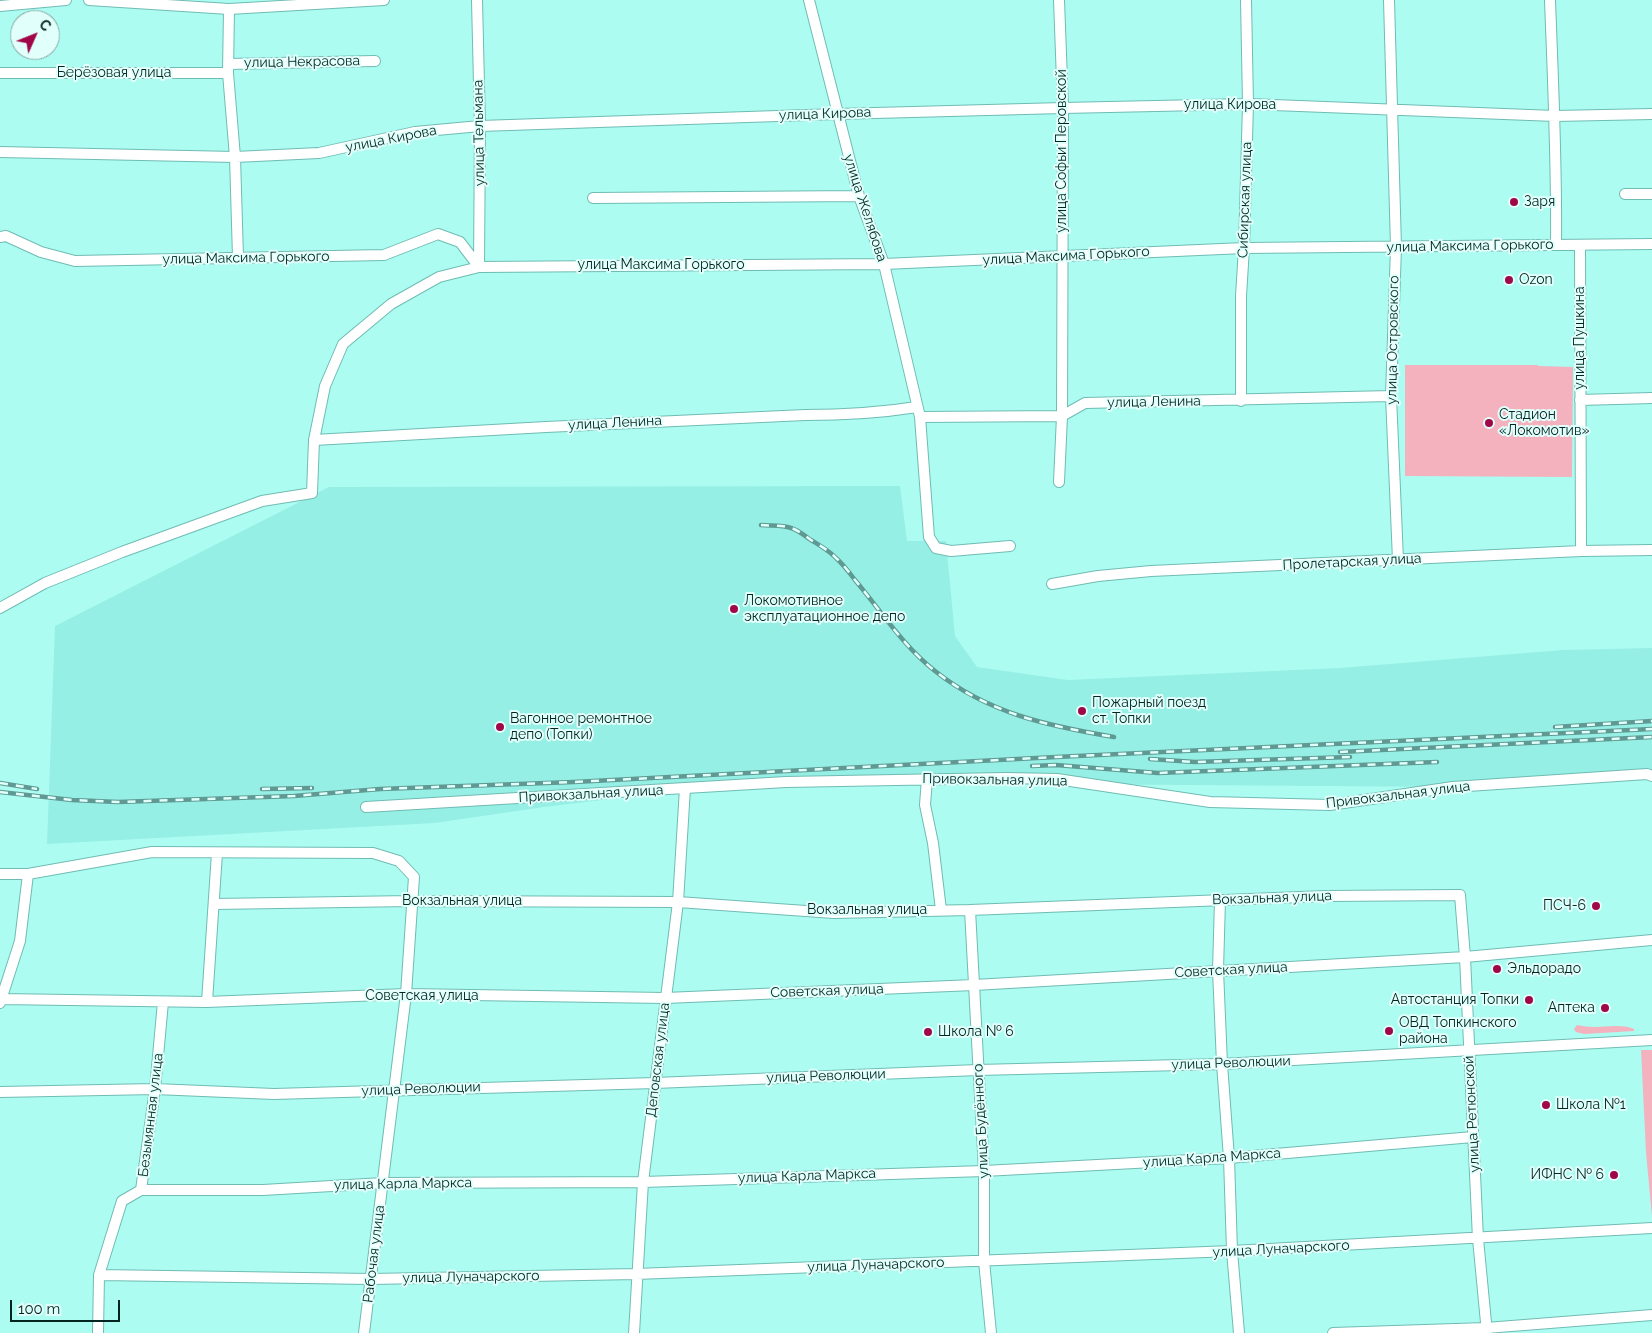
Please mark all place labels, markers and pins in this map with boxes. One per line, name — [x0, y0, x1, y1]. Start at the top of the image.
place label: Заря — [1524, 194, 1555, 210]
marker: Заря — [1508, 196, 1520, 208]
place label: Ozon — [1519, 272, 1553, 288]
marker: Ozon — [1503, 274, 1515, 286]
place label: Стадион «Локомотив» — [1499, 407, 1589, 440]
marker: Стадион «Локомотив» — [1483, 417, 1495, 429]
place label: Локомотивное эксплуатационное депо — [744, 593, 905, 626]
marker: Локомотивное эксплуатационное депо — [728, 603, 740, 615]
place label: Пожарный поезд ст. Топки — [1092, 695, 1206, 728]
marker: Пожарный поезд ст. Топки — [1076, 705, 1088, 717]
place label: Вагонное ремонтное депо (Топки) — [510, 711, 652, 744]
marker: Вагонное ремонтное депо (Топки) — [494, 721, 506, 733]
place label: ПСЧ-6 — [1543, 898, 1586, 914]
marker: ПСЧ-6 — [1590, 900, 1602, 912]
place label: Эльдорадо — [1507, 961, 1581, 977]
marker: Эльдорадо — [1491, 963, 1503, 975]
place label: Автостанция Топки — [1391, 992, 1519, 1008]
marker: Автостанция Топки — [1523, 994, 1535, 1006]
place label: Аптека — [1548, 1000, 1595, 1016]
marker: Аптека — [1599, 1002, 1611, 1014]
place label: ОВД Топкинского района — [1399, 1015, 1517, 1048]
place label: Школа № 6 — [938, 1024, 1014, 1040]
marker: ОВД Топкинского района — [1383, 1025, 1395, 1037]
marker: Школа № 6 — [922, 1026, 934, 1038]
place label: Школа №1 — [1556, 1097, 1626, 1113]
marker: Школа №1 — [1540, 1099, 1552, 1111]
place label: ИФНС № 6 — [1531, 1167, 1604, 1183]
marker: ИФНС № 6 — [1608, 1169, 1620, 1181]

